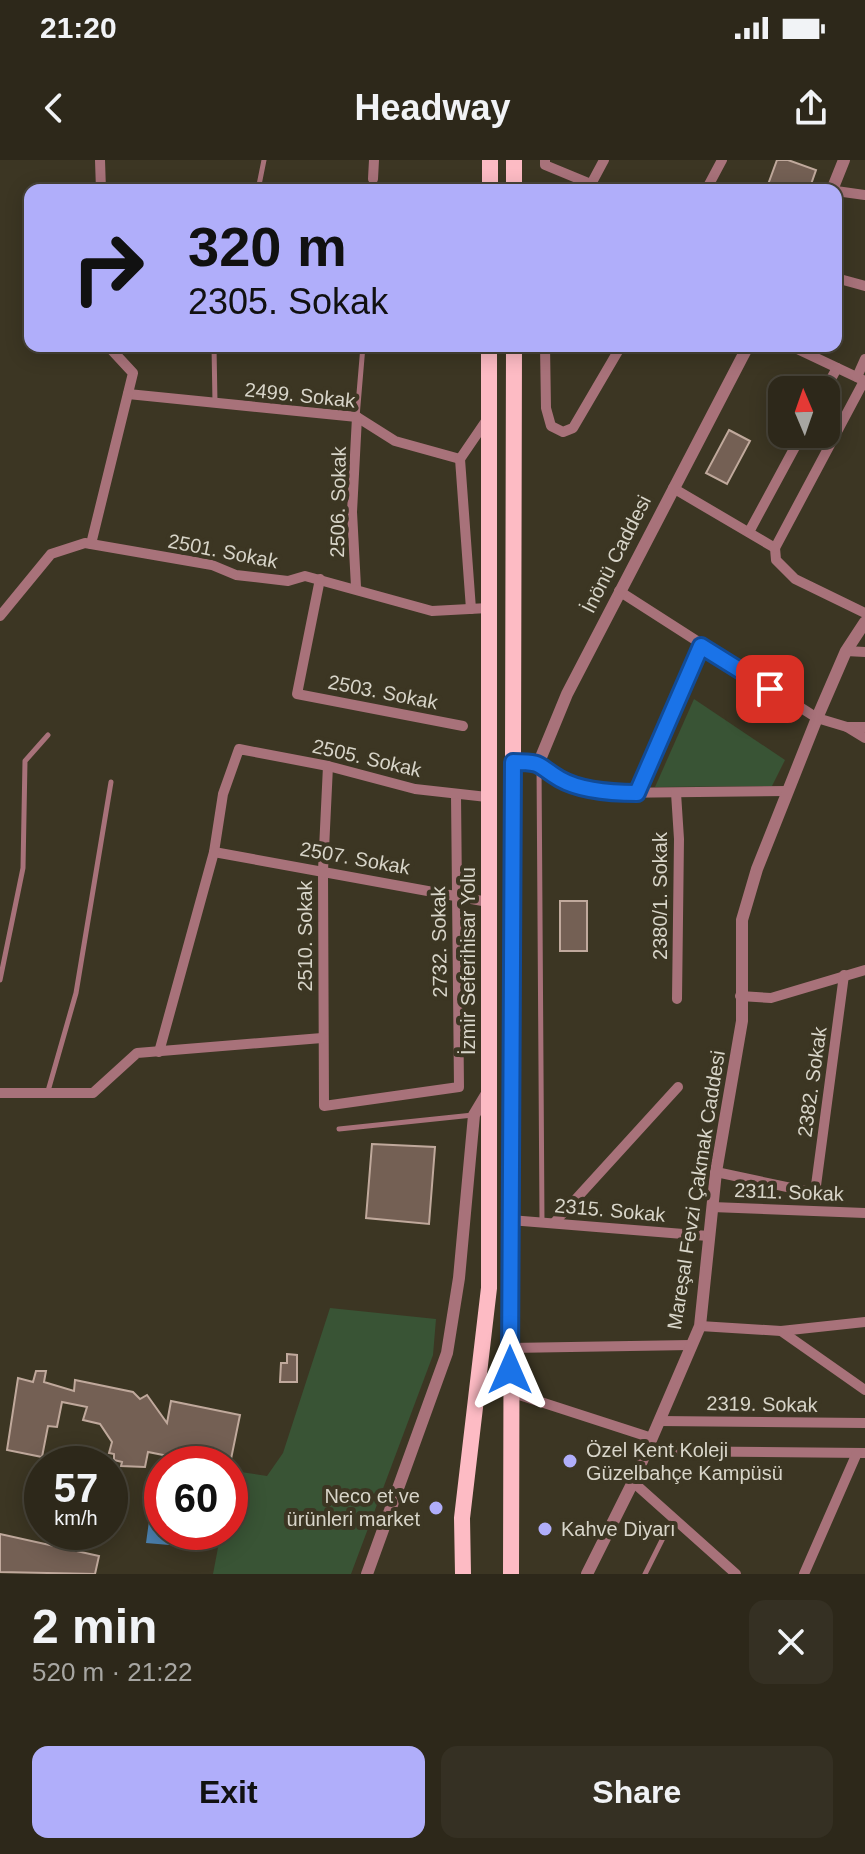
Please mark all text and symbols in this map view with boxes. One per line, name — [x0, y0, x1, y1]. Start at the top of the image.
text: 21:20 — [40, 11, 117, 44]
icon: back — [32, 86, 76, 130]
icon: share — [789, 86, 833, 130]
text: Headway — [354, 87, 511, 128]
text: 320 m — [188, 215, 347, 278]
icon: right — [56, 216, 160, 320]
text: 2305. Sokak — [188, 281, 388, 322]
north arrow — [768, 376, 840, 448]
map controls — [768, 376, 840, 448]
street label: 2499. Sokak — [244, 378, 357, 412]
street label: 2506. Sokak — [326, 445, 350, 558]
street label: İnönü Caddesi — [577, 492, 655, 616]
street label: 2501. Sokak — [166, 530, 281, 573]
pin — [736, 655, 804, 723]
icon: arrive — [748, 667, 792, 711]
street label: 2503. Sokak — [326, 671, 441, 714]
street label: 2505. Sokak — [310, 735, 425, 781]
street label: 2380/1. Sokak — [649, 831, 671, 960]
street label: 2507. Sokak — [298, 838, 413, 879]
street label: İzmir Seferihisar Yolu — [457, 867, 479, 1055]
street label: 2510. Sokak — [294, 879, 316, 992]
street label: 2732. Sokak — [427, 885, 451, 998]
street label: 2382. Sokak — [793, 1024, 831, 1139]
street label: Mareşal Fevzi Çakmak Caddesi — [663, 1049, 729, 1331]
street label: 2311. Sokak — [734, 1179, 845, 1205]
street label: 2315. Sokak — [554, 1194, 667, 1226]
position arrow — [468, 1328, 552, 1412]
street label: 2319. Sokak — [706, 1392, 819, 1416]
place label: Özel Kent Koleji Güzelbahçe Kampüsü — [586, 1439, 783, 1484]
speed limit sign: 60 — [144, 1446, 248, 1550]
marker: Özel Kent Koleji Güzelbahçe Kampüsü — [561, 1452, 579, 1470]
text: 57 — [54, 1466, 98, 1510]
place label: Neco et ve ürünleri market — [287, 1485, 420, 1530]
marker: Neco et ve ürünleri market — [427, 1499, 445, 1517]
text: km/h — [54, 1507, 98, 1529]
place label: Kahve Diyarı — [561, 1518, 676, 1540]
marker: Kahve Diyarı — [536, 1520, 554, 1538]
text: 2 min — [32, 1600, 157, 1653]
button: close — [749, 1600, 833, 1684]
text: 520 m · 21:22 — [32, 1657, 192, 1687]
button: Exit — [32, 1746, 425, 1838]
button: Share — [441, 1746, 833, 1838]

